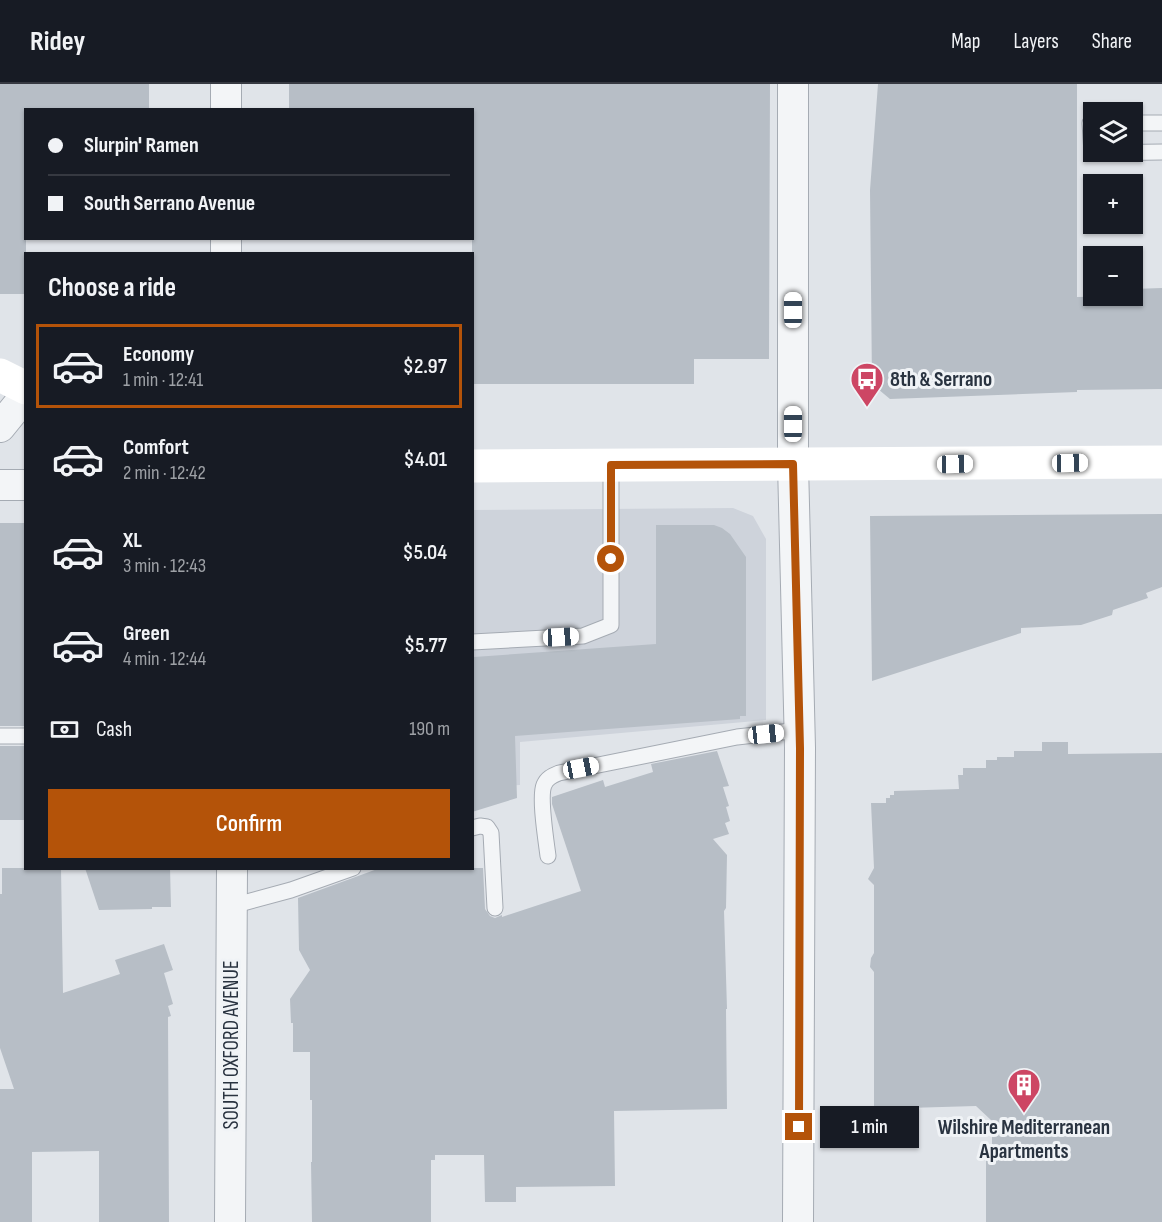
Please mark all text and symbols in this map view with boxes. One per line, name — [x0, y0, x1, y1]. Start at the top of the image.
text: Ridey — [30, 25, 85, 58]
text: Map — [951, 29, 980, 54]
text: Layers — [1013, 29, 1059, 54]
text: Share — [1092, 29, 1132, 54]
map controls — [1083, 102, 1143, 306]
button: layers — [1083, 102, 1143, 162]
text: Slurpin' Ramen — [84, 132, 199, 159]
button: + — [1083, 174, 1143, 234]
text: South Serrano Avenue — [84, 190, 255, 217]
button: − — [1083, 246, 1143, 306]
text: Choose a ride — [48, 272, 176, 304]
car — [784, 292, 802, 328]
icon: car — [51, 339, 105, 393]
text: Economy — [123, 341, 194, 368]
text: $2.97 — [403, 353, 447, 380]
bus stop icon: 8th & Serrano — [849, 361, 885, 408]
place label: 8th & Serrano — [890, 367, 992, 392]
text: 1 min · 12:41 — [123, 368, 203, 392]
car — [784, 406, 802, 442]
icon: car — [51, 432, 105, 486]
text: Comfort — [123, 434, 189, 461]
text: $4.01 — [404, 446, 447, 473]
car — [1052, 454, 1088, 472]
car — [937, 455, 973, 473]
text: 2 min · 12:42 — [123, 461, 206, 485]
icon: car — [51, 525, 105, 579]
text: XL — [123, 527, 142, 554]
text: $5.04 — [403, 539, 447, 566]
route start — [597, 545, 624, 572]
text: 3 min · 12:43 — [123, 554, 206, 578]
icon: car — [51, 618, 105, 672]
text: Green — [123, 620, 170, 647]
car — [543, 627, 579, 647]
text: $5.77 — [404, 632, 447, 659]
text: 4 min · 12:44 — [123, 647, 206, 671]
icon: cash — [48, 713, 81, 746]
text: Cash — [96, 716, 132, 743]
text: 190 m — [409, 717, 450, 741]
car — [747, 723, 785, 745]
car — [562, 756, 600, 780]
button: Confirm — [48, 789, 450, 858]
street label: SOUTH OXFORD AVENUE — [219, 960, 244, 1130]
building icon: Wilshire Mediterranean Apartments — [1006, 1067, 1042, 1114]
callout: 1 min — [820, 1106, 919, 1148]
route end — [785, 1113, 812, 1140]
text: 1 min — [851, 1115, 888, 1139]
place label: Wilshire Mediterranean Apartments — [938, 1115, 1110, 1164]

